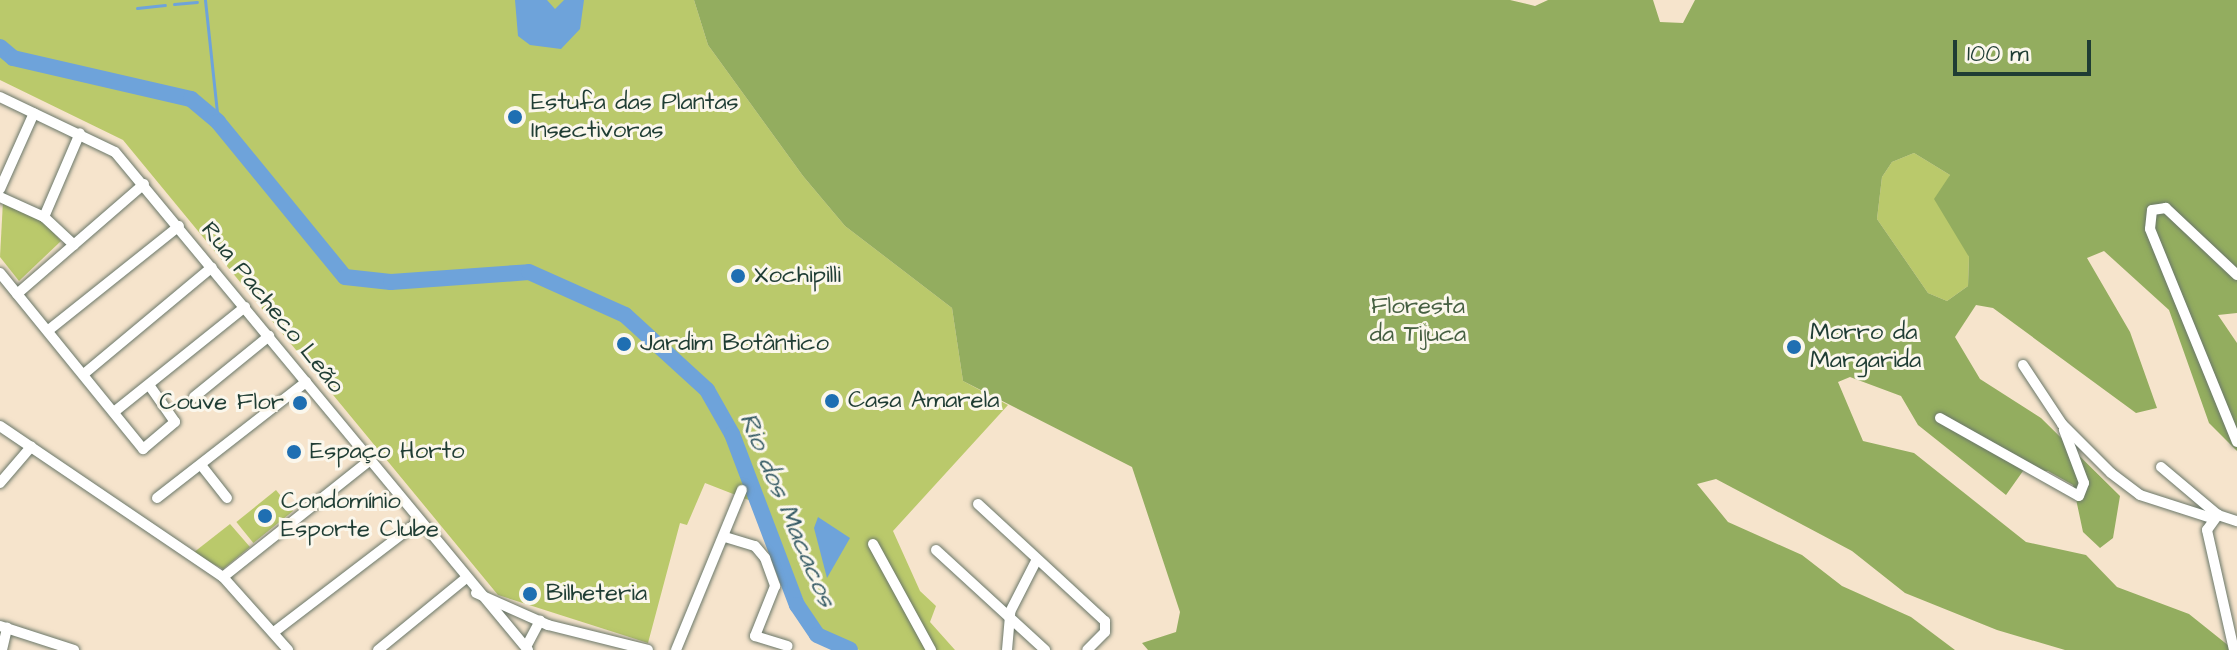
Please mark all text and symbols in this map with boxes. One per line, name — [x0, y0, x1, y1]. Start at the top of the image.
scale bar — [1957, 24, 2095, 74]
text: 100 m — [1967, 37, 2029, 71]
place label: Estufa das Plantas Insectivoras — [531, 89, 739, 145]
marker: Estufa das Plantas Insectivoras — [506, 108, 524, 126]
street label: Rua Pacheco Leão — [194, 216, 350, 400]
place label: Xochipilli — [754, 262, 841, 290]
marker: Xochipilli — [729, 267, 747, 285]
park label: Floresta da Tijuca — [1370, 293, 1466, 349]
place label: Morro da Margarida — [1810, 319, 1921, 375]
place label: Jardim Botântico — [640, 330, 829, 358]
marker: Jardim Botântico — [615, 335, 633, 353]
marker: Morro da Margarida — [1785, 338, 1803, 356]
place label: Casa Amarela — [848, 387, 1000, 415]
place label: Couve Flor — [159, 389, 284, 417]
marker: Casa Amarela — [823, 392, 841, 410]
marker: Couve Flor — [291, 394, 309, 412]
water label: Rio dos Macacos — [732, 408, 842, 612]
place label: Espaço Horto — [310, 438, 465, 466]
marker: Espaço Horto — [285, 443, 303, 461]
place label: Condomínio Esporte Clube — [281, 488, 439, 544]
marker: Condomínio Esporte Clube — [256, 507, 274, 525]
place label: Bilheteria — [546, 580, 647, 608]
marker: Bilheteria — [521, 585, 539, 603]

